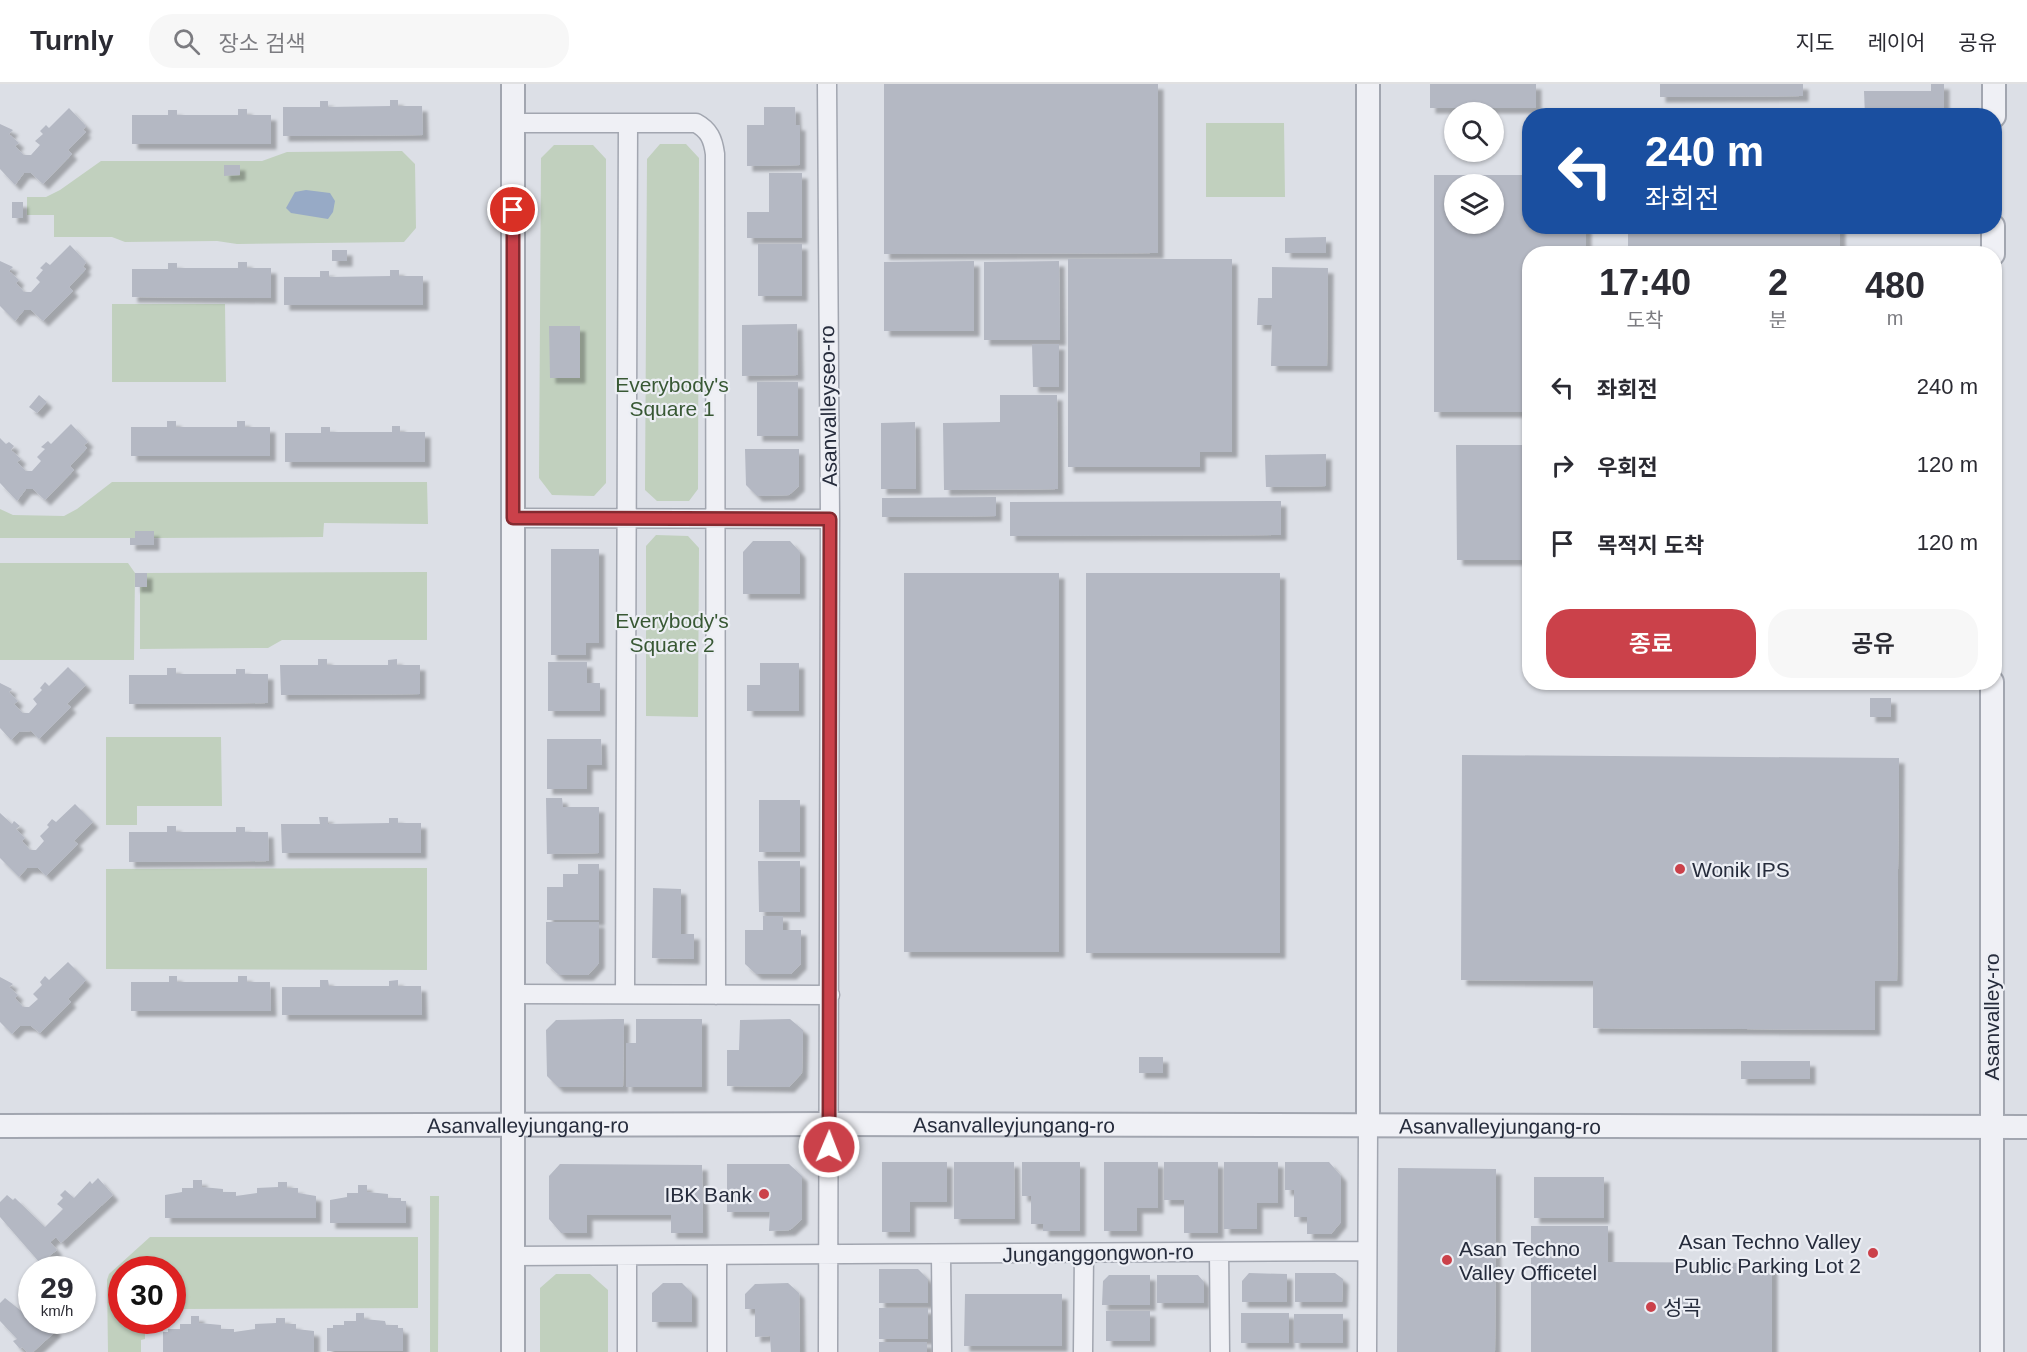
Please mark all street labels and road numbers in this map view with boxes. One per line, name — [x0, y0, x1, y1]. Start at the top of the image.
street label: Asanvalleyseo-ro — [815, 325, 841, 487]
street label: Asanvalley-ro — [1980, 953, 2003, 1081]
street label: Asanvalleyjungang-ro — [427, 1113, 629, 1136]
street label: Asanvalleyjungang-ro — [913, 1113, 1115, 1136]
street label: Asanvalleyjungang-ro — [1399, 1114, 1601, 1137]
street label: Junganggongwon-ro — [1002, 1240, 1194, 1266]

